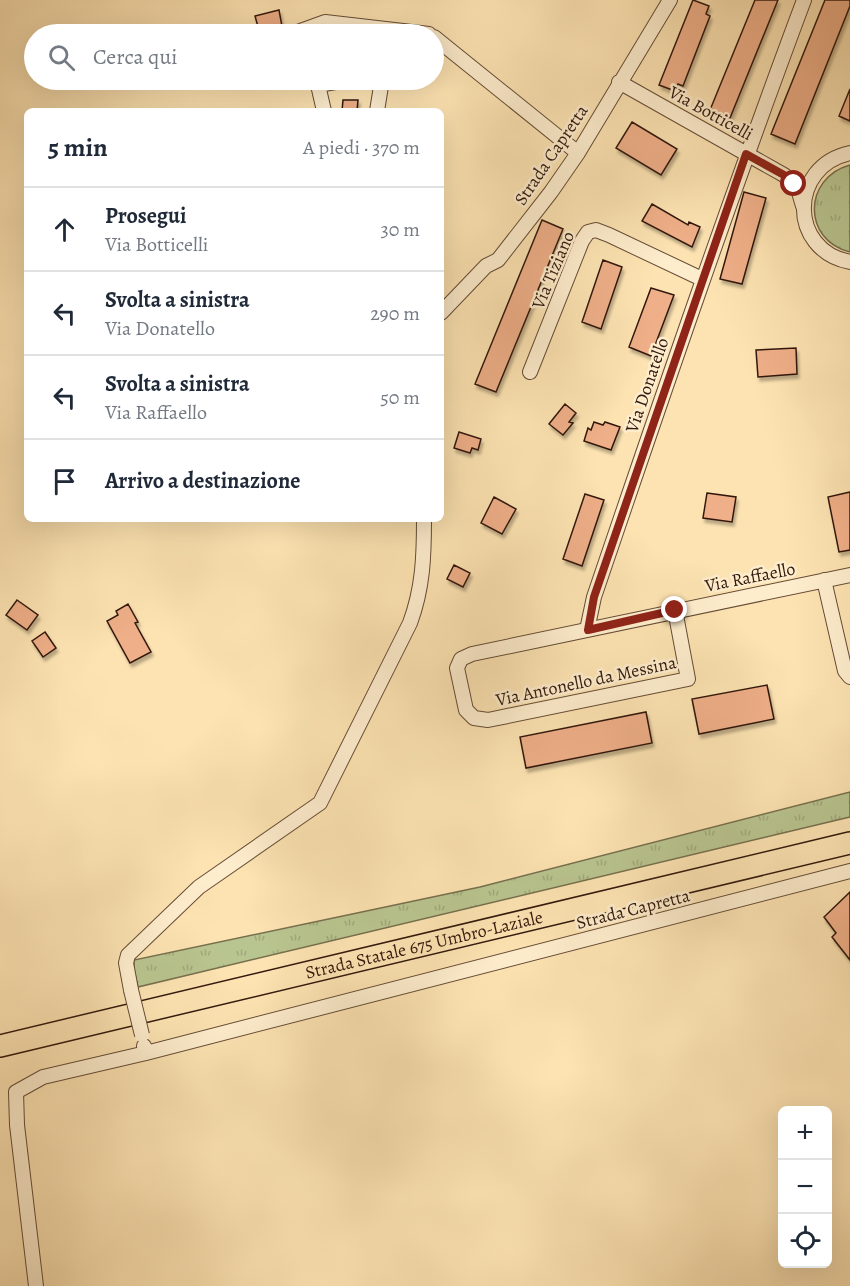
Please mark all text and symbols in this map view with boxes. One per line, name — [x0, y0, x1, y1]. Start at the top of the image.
search box — [24, 24, 444, 90]
icon: search — [45, 41, 78, 74]
text: Cerca qui — [93, 42, 178, 72]
street label: Via Botticelli — [664, 79, 758, 146]
street label: Strada Capretta — [509, 100, 594, 210]
text: 5 min — [48, 130, 108, 165]
text: A piedi · 370 m — [303, 134, 420, 161]
route start — [780, 170, 806, 196]
text: Prosegui — [105, 201, 186, 231]
icon: ahead — [48, 213, 81, 246]
text: 30 m — [380, 216, 420, 243]
street label: Via Tiziano — [525, 227, 580, 313]
text: Via Botticelli — [105, 231, 208, 258]
text: Svolta a sinistra — [105, 285, 250, 315]
icon: left — [48, 297, 81, 330]
text: 290 m — [370, 300, 420, 327]
text: Via Donatello — [105, 315, 215, 342]
street label: Via Donatello — [619, 334, 674, 437]
text: Svolta a sinistra — [105, 369, 250, 399]
icon: left — [48, 381, 81, 414]
text: 50 m — [380, 384, 420, 411]
text: Via Raffaello — [105, 399, 207, 426]
icon: arrive — [48, 465, 81, 498]
text: Arrivo a destinazione — [105, 466, 300, 496]
street label: Via Raffaello — [702, 556, 797, 598]
route end — [661, 596, 687, 622]
street label: Via Antonello da Messina — [493, 650, 679, 712]
street label: Strada Capretta — [574, 883, 693, 935]
street label: Strada Statale 675 Umbro-Laziale — [303, 905, 545, 985]
map controls — [778, 1106, 832, 1268]
button: + — [778, 1106, 832, 1160]
button: − — [778, 1160, 832, 1214]
button: locate — [778, 1214, 832, 1268]

